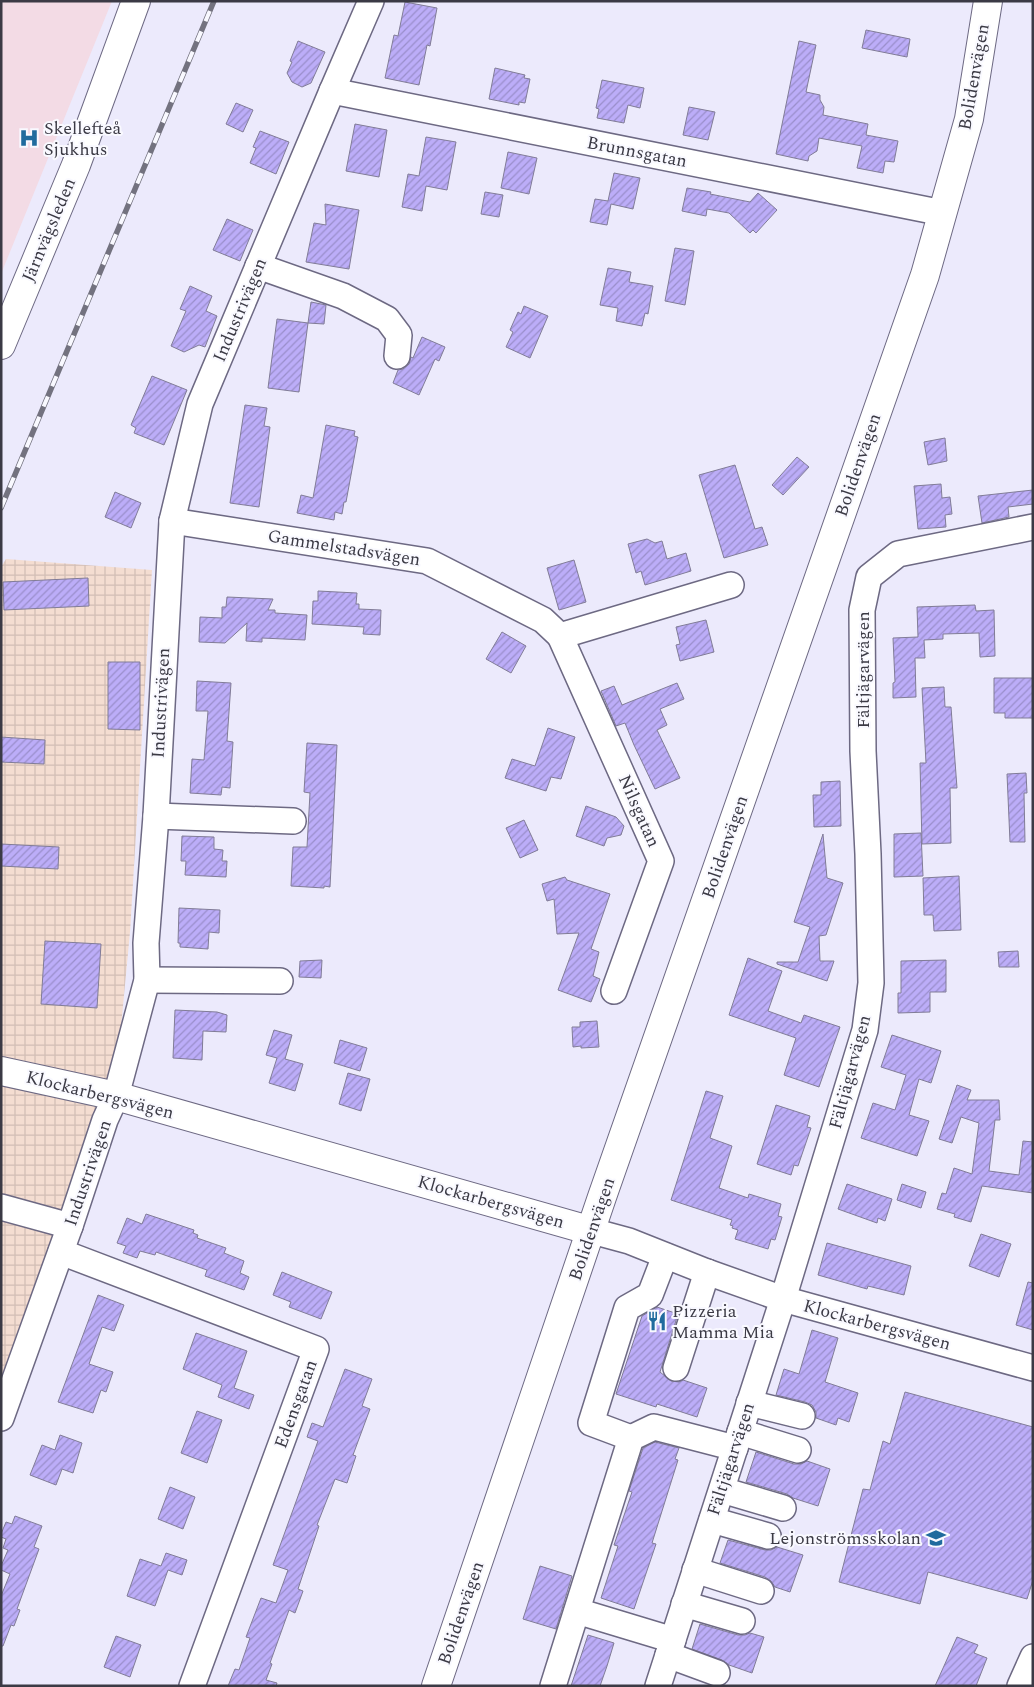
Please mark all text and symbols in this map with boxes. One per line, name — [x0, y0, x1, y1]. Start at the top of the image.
street label: Bolidenvägen — [951, 22, 997, 132]
place label: Skellefteå Sjukhus — [44, 115, 122, 163]
hospital icon: Skellefteå Sjukhus — [18, 127, 40, 149]
street label: Brunnsgatan — [584, 129, 690, 175]
street label: Järnvägsleden — [15, 174, 83, 286]
street label: Industrivägen — [206, 254, 274, 366]
street label: Bolidenvägen — [828, 410, 888, 520]
street label: Gammelstadsvägen — [266, 523, 422, 573]
street label: Fältjägarvägen — [850, 611, 877, 729]
street label: Industrivägen — [145, 647, 177, 759]
street label: Nilsgatan — [611, 770, 667, 852]
street label: Bolidenvägen — [695, 792, 755, 902]
street label: Fältjägarvägen — [822, 1012, 878, 1132]
street label: Klockarbergsvägen — [23, 1064, 177, 1126]
street label: Industrivägen — [57, 1116, 119, 1230]
street label: Klockarbergsvägen — [414, 1168, 568, 1236]
street label: Bolidenvägen — [562, 1174, 622, 1284]
street label: Klockarbergsvägen — [800, 1292, 954, 1358]
place label: Pizzeria Mamma Mia — [672, 1298, 774, 1346]
restaurant icon: Pizzeria Mamma Mia — [646, 1310, 668, 1332]
street label: Edensgatan — [267, 1356, 325, 1452]
street label: Fältjägarvägen — [700, 1399, 762, 1519]
place label: Lejonströmsskolan — [769, 1525, 921, 1552]
school or university icon: Lejonströmsskolan — [925, 1527, 947, 1549]
street label: Bolidenvägen — [431, 1558, 491, 1668]

